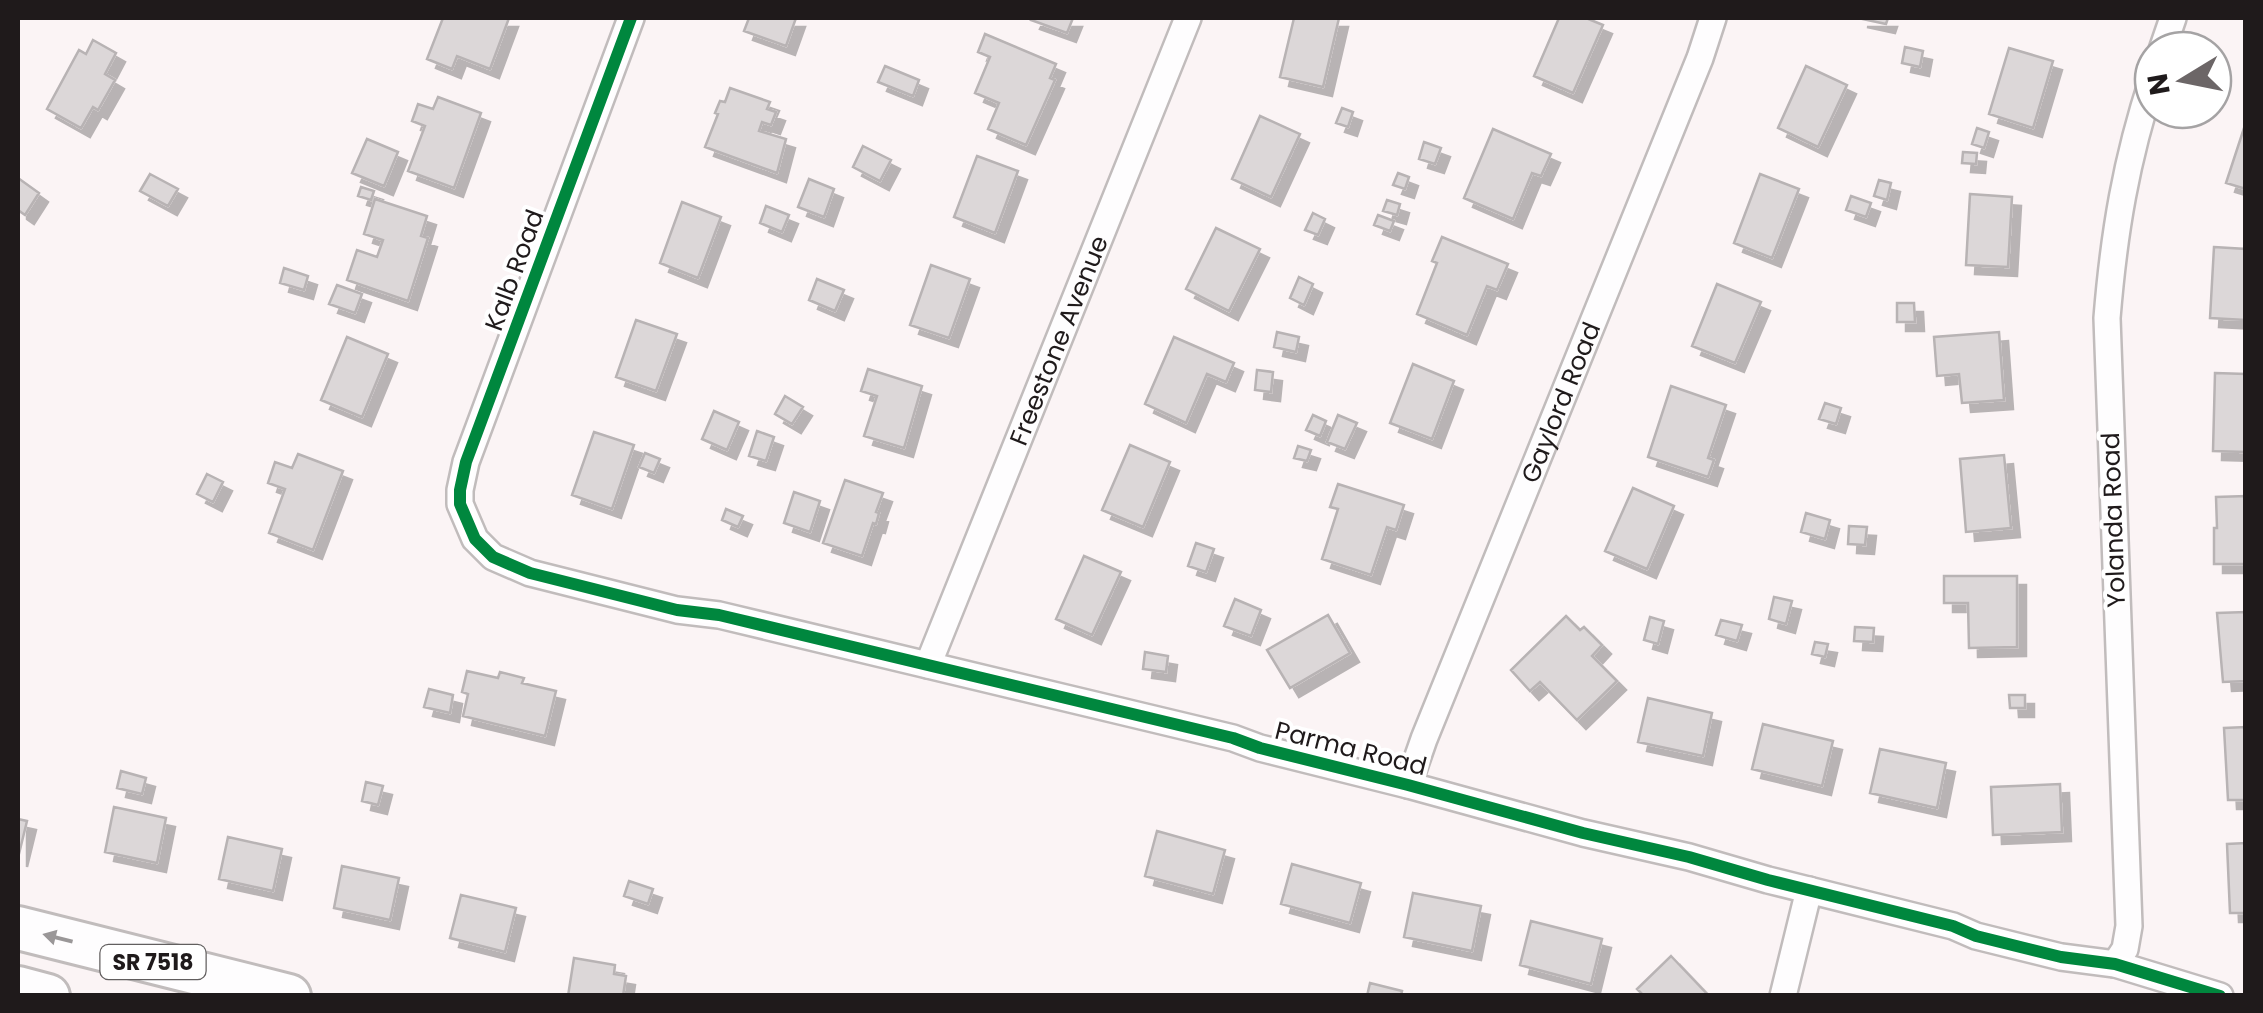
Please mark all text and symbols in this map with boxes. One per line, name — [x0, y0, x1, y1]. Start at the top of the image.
north arrow — [2133, 30, 2233, 130]
text: N — [2138, 70, 2180, 98]
street label: Kalb Road — [476, 205, 553, 336]
street label: Freestone Avenue — [1001, 230, 1117, 451]
street label: Gaylord Road — [1513, 317, 1609, 488]
street label: Yolanda Road — [2093, 432, 2134, 608]
street label: Parma Road — [1271, 713, 1430, 784]
one-way arrow — [42, 930, 73, 945]
road number: SR 7518 — [100, 945, 206, 979]

